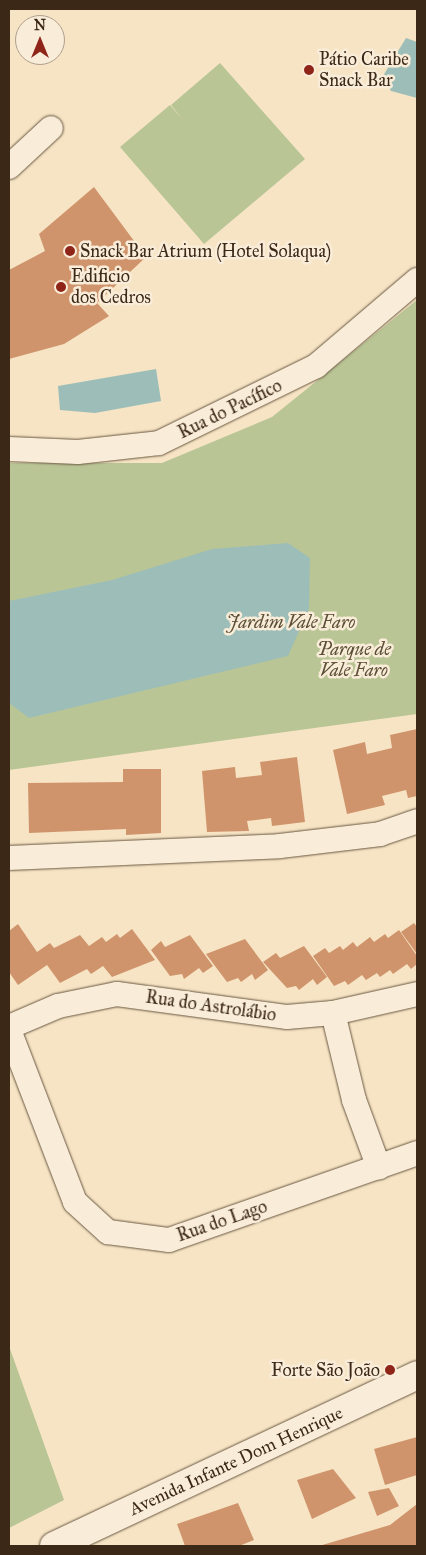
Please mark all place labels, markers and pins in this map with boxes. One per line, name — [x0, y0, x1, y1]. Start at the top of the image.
place label: Pátio Caribe Snack Bar — [319, 49, 409, 92]
marker: Pátio Caribe Snack Bar — [303, 64, 315, 76]
place label: Snack Bar Atrium (Hotel Solaqua) — [80, 240, 331, 262]
marker: Snack Bar Atrium (Hotel Solaqua) — [64, 245, 76, 257]
place label: Edificio dos Cedros — [71, 266, 151, 308]
marker: Edificio dos Cedros — [55, 281, 67, 293]
place label: Forte São João — [271, 1359, 380, 1381]
marker: Forte São João — [384, 1364, 396, 1376]

